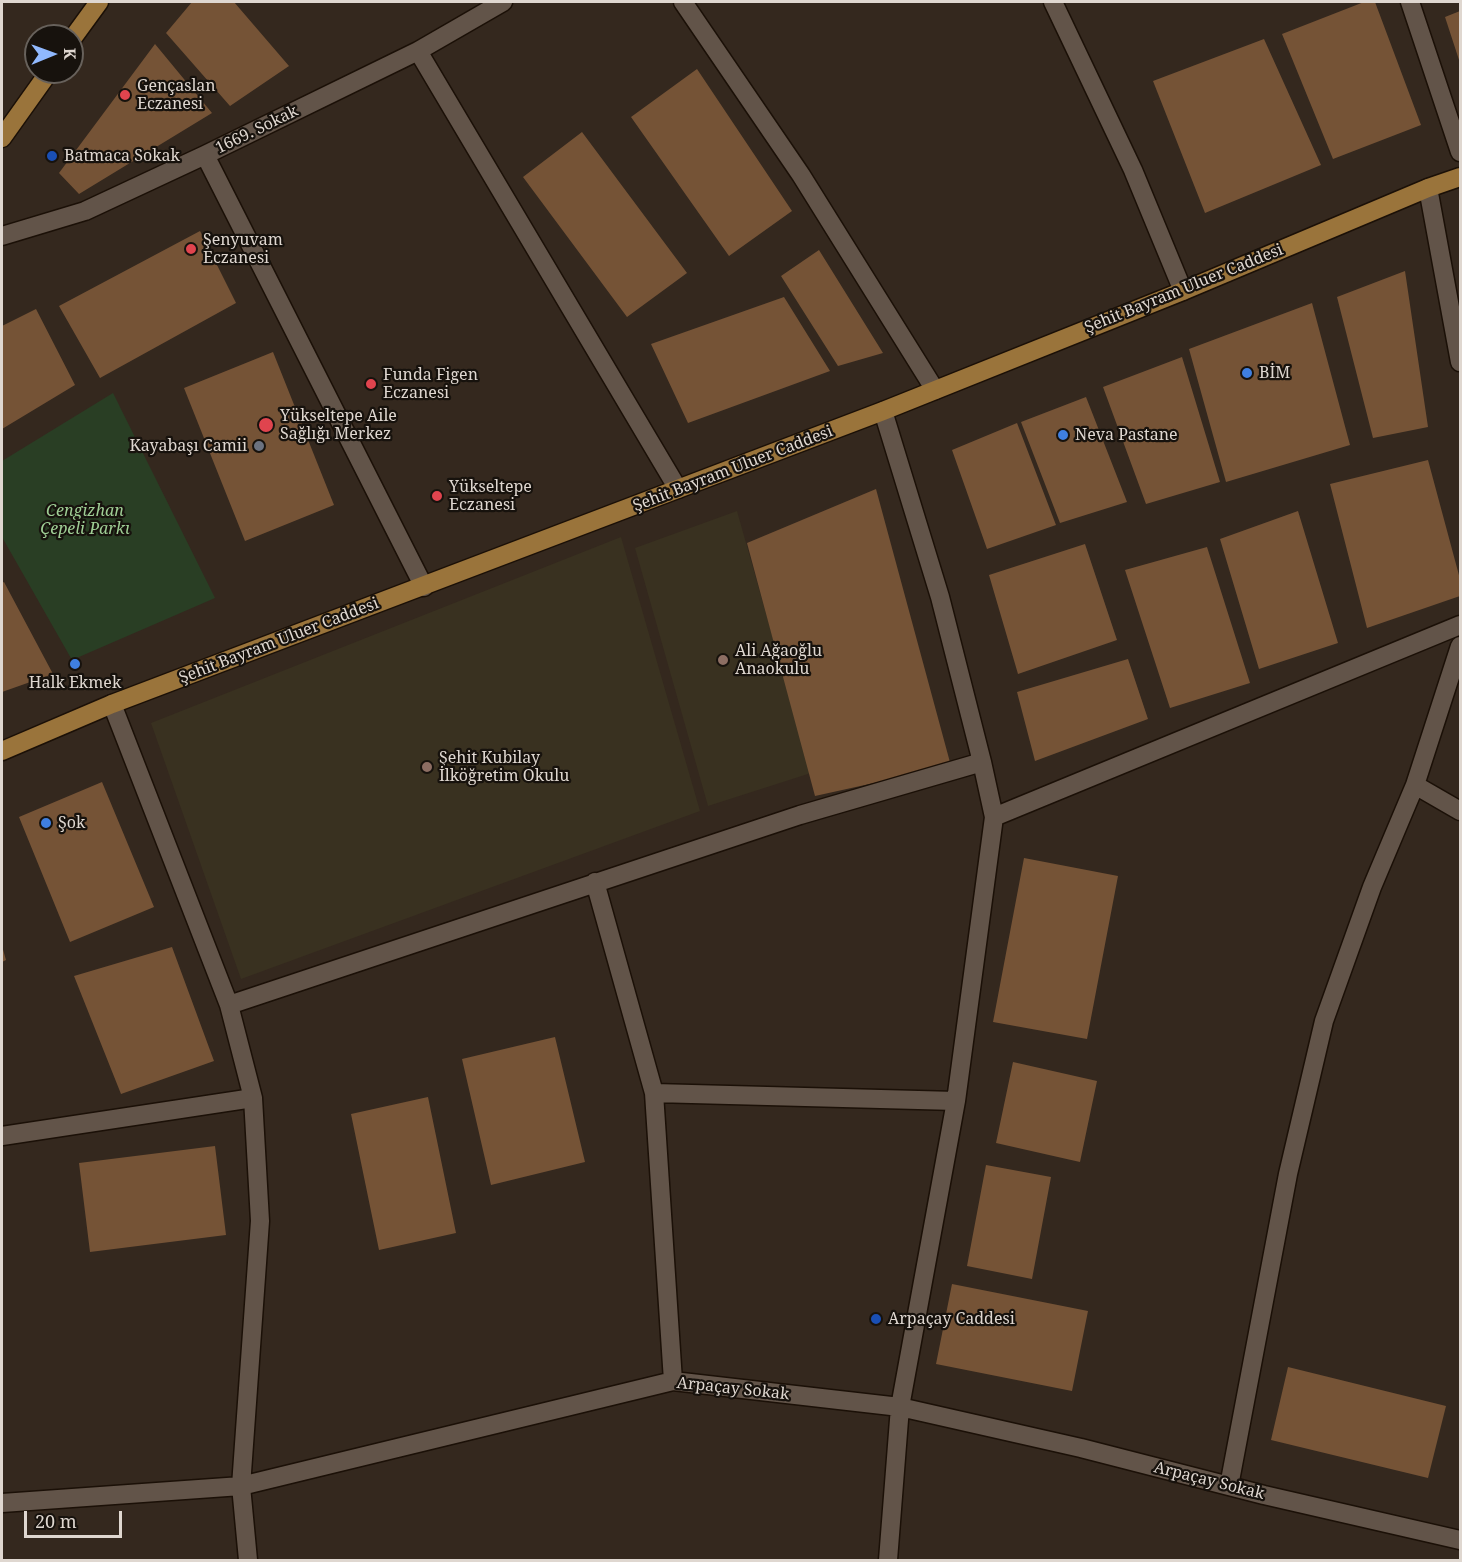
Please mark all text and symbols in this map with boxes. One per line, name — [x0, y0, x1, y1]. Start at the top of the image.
north arrow — [24, 24, 84, 84]
text: K — [59, 48, 81, 60]
place label: Gençaslan Eczanesi — [137, 76, 216, 114]
marker: Gençaslan Eczanesi — [118, 88, 132, 102]
street label: 1669. Sokak — [213, 102, 301, 158]
place label: Batmaca Sokak — [64, 146, 180, 166]
marker: Batmaca Sokak — [45, 149, 59, 163]
place label: Şenyuvam Eczanesi — [203, 230, 283, 268]
street label: Şehit Bayram Uluer Caddesi — [1082, 240, 1286, 338]
marker: Şenyuvam Eczanesi — [184, 242, 198, 256]
place label: BİM — [1259, 363, 1290, 383]
place label: Funda Figen Eczanesi — [383, 365, 478, 403]
marker: BİM — [1240, 366, 1254, 380]
marker: Funda Figen Eczanesi — [364, 377, 378, 391]
place label: Yükseltepe Aile Sağlığı Merkez — [280, 406, 397, 444]
marker: Yükseltepe Aile Sağlığı Merkez — [257, 416, 275, 434]
street label: Şehit Bayram Uluer Caddesi — [630, 422, 836, 516]
place label: Neva Pastane — [1075, 425, 1178, 445]
marker: Neva Pastane — [1056, 428, 1070, 442]
place label: Kayabaşı Camii — [130, 436, 247, 456]
marker: Kayabaşı Camii — [252, 439, 266, 453]
place label: Yükseltepe Eczanesi — [449, 477, 532, 515]
marker: Yükseltepe Eczanesi — [430, 489, 444, 503]
park label: Cengizhan Çepeli Parkı — [40, 501, 130, 539]
street label: Şehit Bayram Uluer Caddesi — [176, 594, 382, 688]
place label: Ali Ağaoğlu Anaokulu — [735, 641, 822, 679]
marker: Ali Ağaoğlu Anaokulu — [716, 653, 730, 667]
marker: Halk Ekmek — [68, 657, 82, 671]
place label: Halk Ekmek — [29, 673, 121, 693]
place label: Şehit Kubilay İlköğretim Okulu — [439, 748, 569, 786]
marker: Şehit Kubilay İlköğretim Okulu — [420, 760, 434, 774]
place label: Şok — [58, 813, 85, 833]
marker: Şok — [39, 816, 53, 830]
place label: Arpaçay Caddesi — [888, 1309, 1015, 1329]
marker: Arpaçay Caddesi — [869, 1312, 883, 1326]
street label: Arpaçay Sokak — [676, 1374, 790, 1404]
street label: Arpaçay Sokak — [1152, 1458, 1266, 1504]
scale bar — [27, 1499, 124, 1537]
text: 20 m — [35, 1509, 77, 1533]

